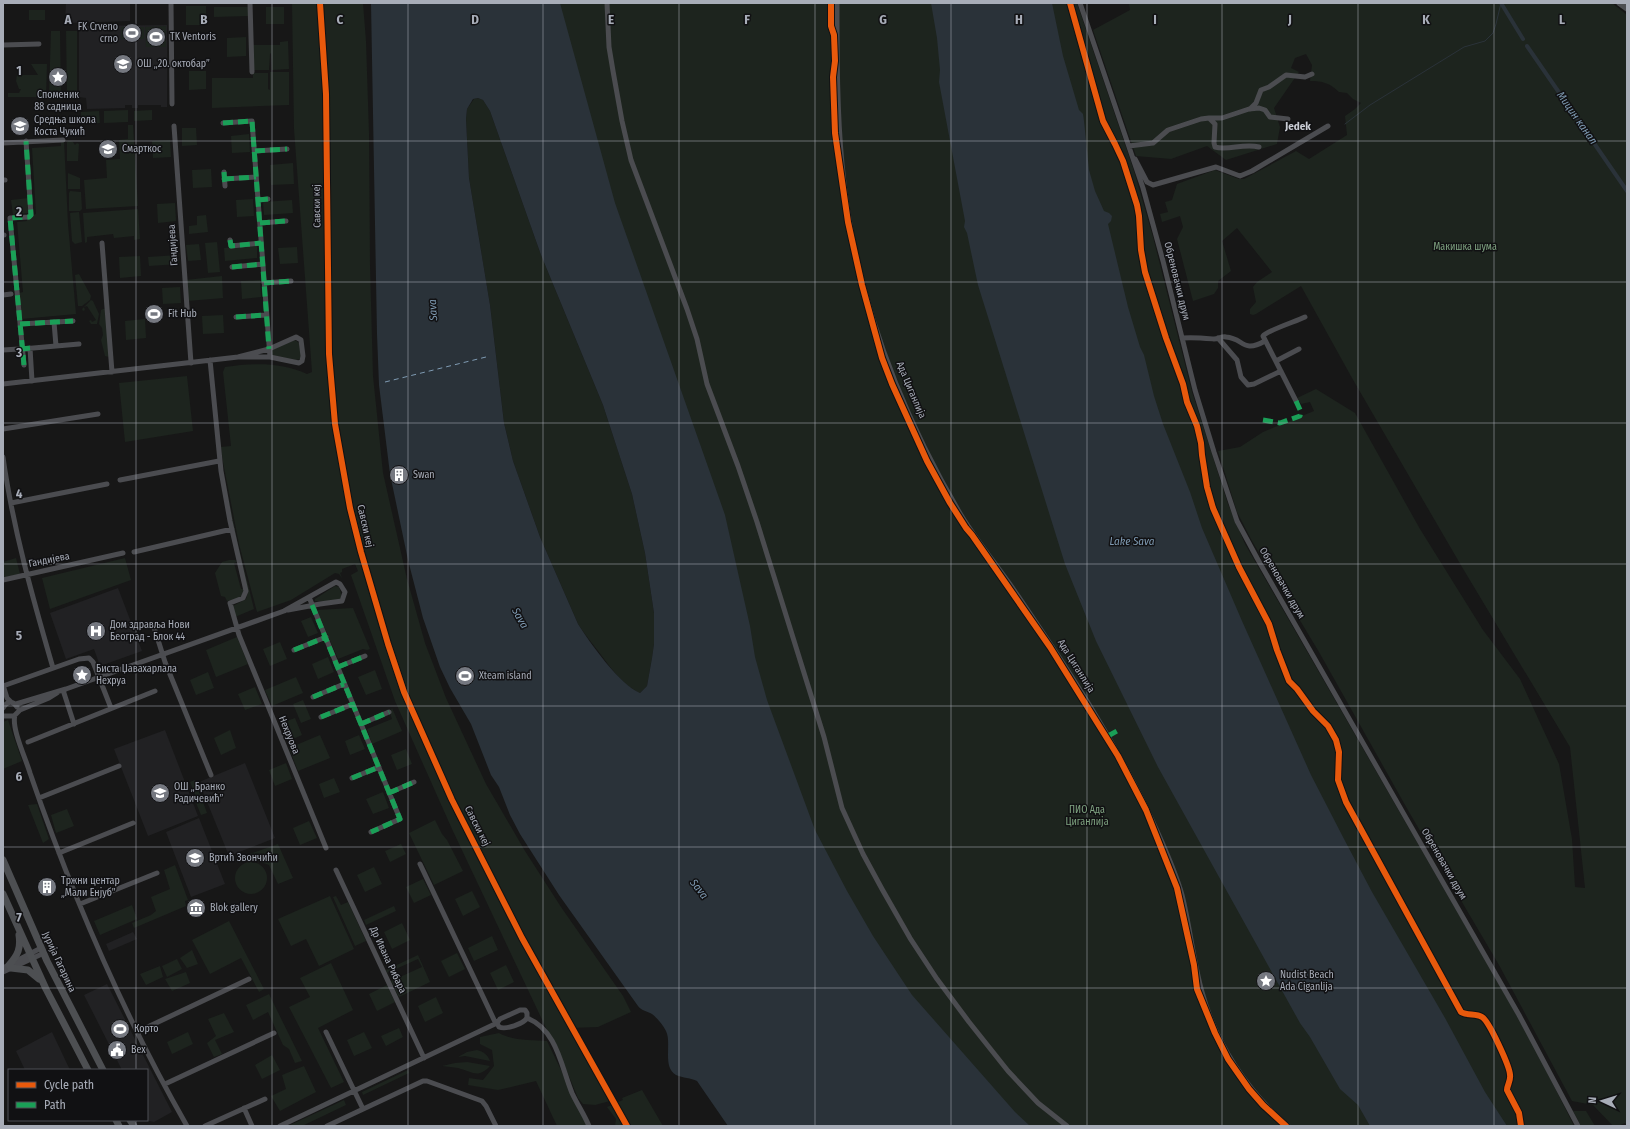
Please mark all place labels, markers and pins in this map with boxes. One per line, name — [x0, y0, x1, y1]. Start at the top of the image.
place label: FK Crveno crno — [78, 21, 118, 45]
sports icon: FK Crveno crno — [121, 22, 143, 44]
sports icon: TK Ventoris — [145, 26, 167, 48]
place label: TK Ventoris — [170, 31, 216, 43]
school or university icon: ОШ „20. октобар” — [112, 53, 134, 75]
place label: ОШ „20. октобар” — [137, 58, 210, 70]
place icon: Споменик 88 садница — [47, 66, 69, 88]
place label: Споменик 88 садница — [34, 89, 82, 113]
place label: Средња школа Коста Чукић — [34, 114, 96, 138]
school or university icon: Средња школа Коста Чукић — [9, 115, 31, 137]
school or university icon: Смарткос — [97, 138, 119, 160]
place label: Смарткос — [122, 143, 162, 155]
sports icon: Fit Hub — [143, 303, 165, 325]
place label: Fit Hub — [168, 308, 197, 320]
building icon: Swan — [388, 464, 410, 486]
place label: Swan — [413, 469, 435, 481]
place label: Дом здравља Нови Београд - Блок 44 — [109, 619, 190, 643]
hospital icon: Дом здравља Нови Београд - Блок 44 — [85, 620, 107, 642]
place label: Биста Џавахарлала Нехруа — [96, 663, 177, 687]
place icon: Биста Џавахарлала Нехруа — [71, 664, 93, 686]
sports icon: Xteam island — [454, 665, 476, 687]
place label: Xteam island — [479, 670, 532, 682]
place label: ОШ „Бранко Радичевић” — [174, 781, 225, 805]
school or university icon: ОШ „Бранко Радичевић” — [149, 782, 171, 804]
school or university icon: Вртић Звончићи — [184, 847, 206, 869]
place label: Вртић Звончићи — [209, 852, 278, 864]
place label: Тржни центар „Мали Енјуб” — [61, 875, 120, 899]
building icon: Тржни центар „Мали Енјуб” — [36, 876, 58, 898]
museum icon: Blok gallery — [185, 897, 207, 919]
place label: Blok gallery — [210, 902, 258, 914]
place label: Nudist Beach Ada Ciganlija — [1280, 969, 1334, 993]
place icon: Nudist Beach Ada Ciganlija — [1255, 970, 1277, 992]
sports icon: Корто — [109, 1018, 131, 1040]
place label: Корто — [134, 1023, 159, 1035]
public building icon: Bex — [106, 1039, 128, 1061]
place label: Bex — [131, 1044, 146, 1056]

